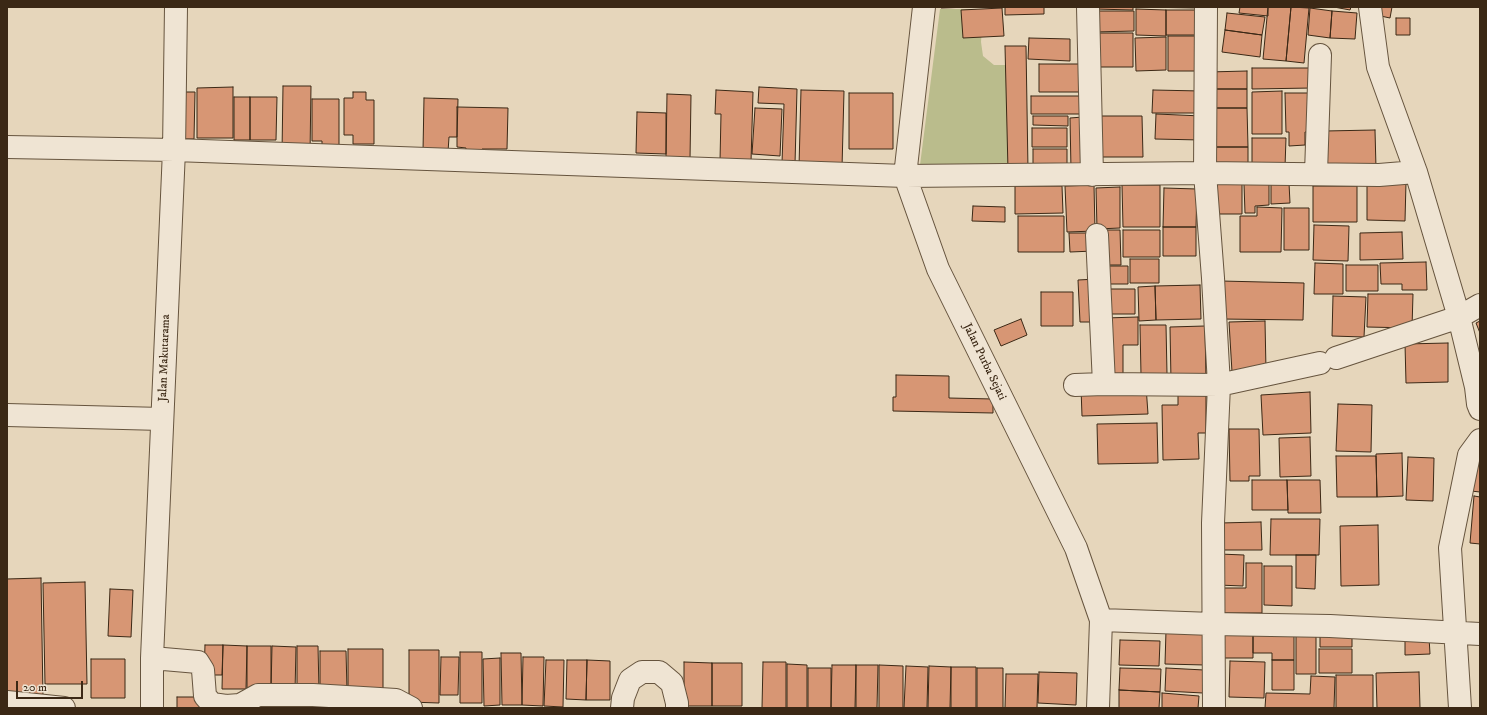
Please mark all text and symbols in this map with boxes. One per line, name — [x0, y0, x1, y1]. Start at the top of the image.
street label: Jalan Makutarama — [156, 314, 174, 402]
street label: Jalan Purba Sejati — [959, 321, 1009, 403]
scale bar — [18, 673, 85, 699]
text: 20 m — [23, 680, 47, 695]

